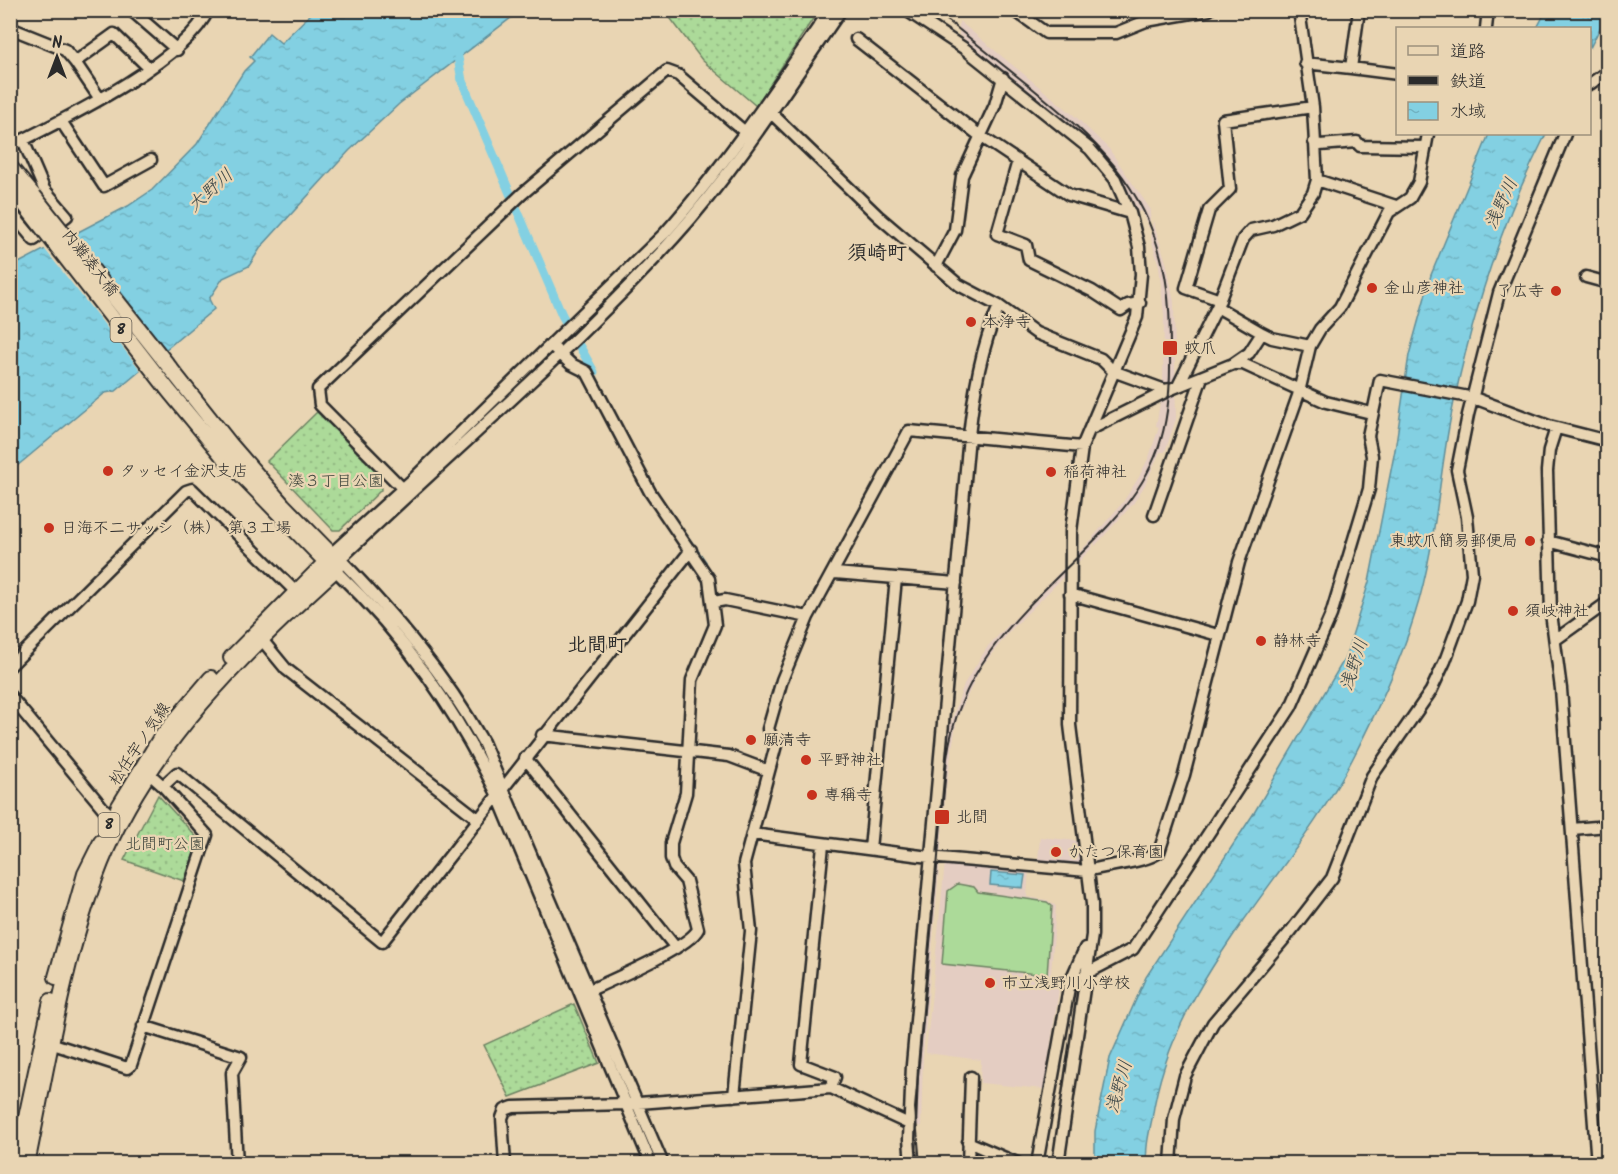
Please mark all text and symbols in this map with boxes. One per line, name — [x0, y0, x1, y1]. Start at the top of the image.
north arrow — [27, 27, 87, 87]
legend — [1396, 27, 1591, 135]
text: N — [52, 31, 62, 56]
text: 道路 — [1450, 38, 1486, 67]
text: 鉄道 — [1450, 68, 1486, 97]
text: 水域 — [1450, 98, 1486, 127]
water label: 大野川 — [181, 162, 241, 220]
water label: 浅野川 — [1477, 173, 1527, 235]
street label: 内灘湊大橋 — [56, 224, 124, 302]
district label: 須崎町 — [847, 238, 907, 270]
place label: 金山彦神社 — [1384, 276, 1464, 301]
place label: 了広寺 — [1496, 279, 1544, 304]
marker: 金山彦神社 — [1365, 281, 1379, 295]
marker: 了広寺 — [1549, 284, 1563, 298]
place label: 本浄寺 — [983, 310, 1031, 335]
marker: 本浄寺 — [964, 315, 978, 329]
road number: 8 — [110, 318, 132, 342]
place label: 蚊爪 — [1184, 336, 1216, 361]
marker: 蚊爪 — [1161, 339, 1179, 357]
place label: タッセイ金沢支店 — [120, 459, 248, 484]
place label: 稲荷神社 — [1063, 460, 1127, 485]
marker: タッセイ金沢支店 — [101, 464, 115, 478]
marker: 稲荷神社 — [1044, 465, 1058, 479]
park label: 湊３丁目公園 — [288, 469, 384, 494]
place label: 日海不二サッシ（株） 第３工場 — [61, 516, 291, 541]
marker: 日海不二サッシ（株） 第３工場 — [42, 521, 56, 535]
place label: 東蚊爪簡易郵便局 — [1390, 529, 1518, 554]
marker: 東蚊爪簡易郵便局 — [1523, 534, 1537, 548]
place label: 須岐神社 — [1525, 599, 1589, 624]
marker: 須岐神社 — [1506, 604, 1520, 618]
place label: 静林寺 — [1273, 629, 1321, 654]
district label: 北間町 — [567, 630, 627, 662]
marker: 静林寺 — [1254, 634, 1268, 648]
water label: 浅野川 — [1333, 635, 1377, 695]
street label: 松任宇ノ気線 — [103, 697, 177, 791]
place label: 願清寺 — [763, 728, 811, 753]
marker: 願清寺 — [744, 733, 758, 747]
place label: 平野神社 — [818, 748, 882, 773]
marker: 平野神社 — [799, 753, 813, 767]
place label: 専稱寺 — [824, 783, 872, 808]
marker: 専稱寺 — [805, 788, 819, 802]
place label: 北間 — [956, 805, 988, 830]
marker: 北間 — [933, 808, 951, 826]
road number: 8 — [98, 813, 120, 837]
park label: 北間町公園 — [125, 832, 205, 857]
place label: かたつ保育園 — [1068, 840, 1164, 865]
marker: かたつ保育園 — [1049, 845, 1063, 859]
place label: 市立浅野川小学校 — [1002, 971, 1130, 996]
marker: 市立浅野川小学校 — [983, 976, 997, 990]
water label: 浅野川 — [1099, 1057, 1141, 1117]

